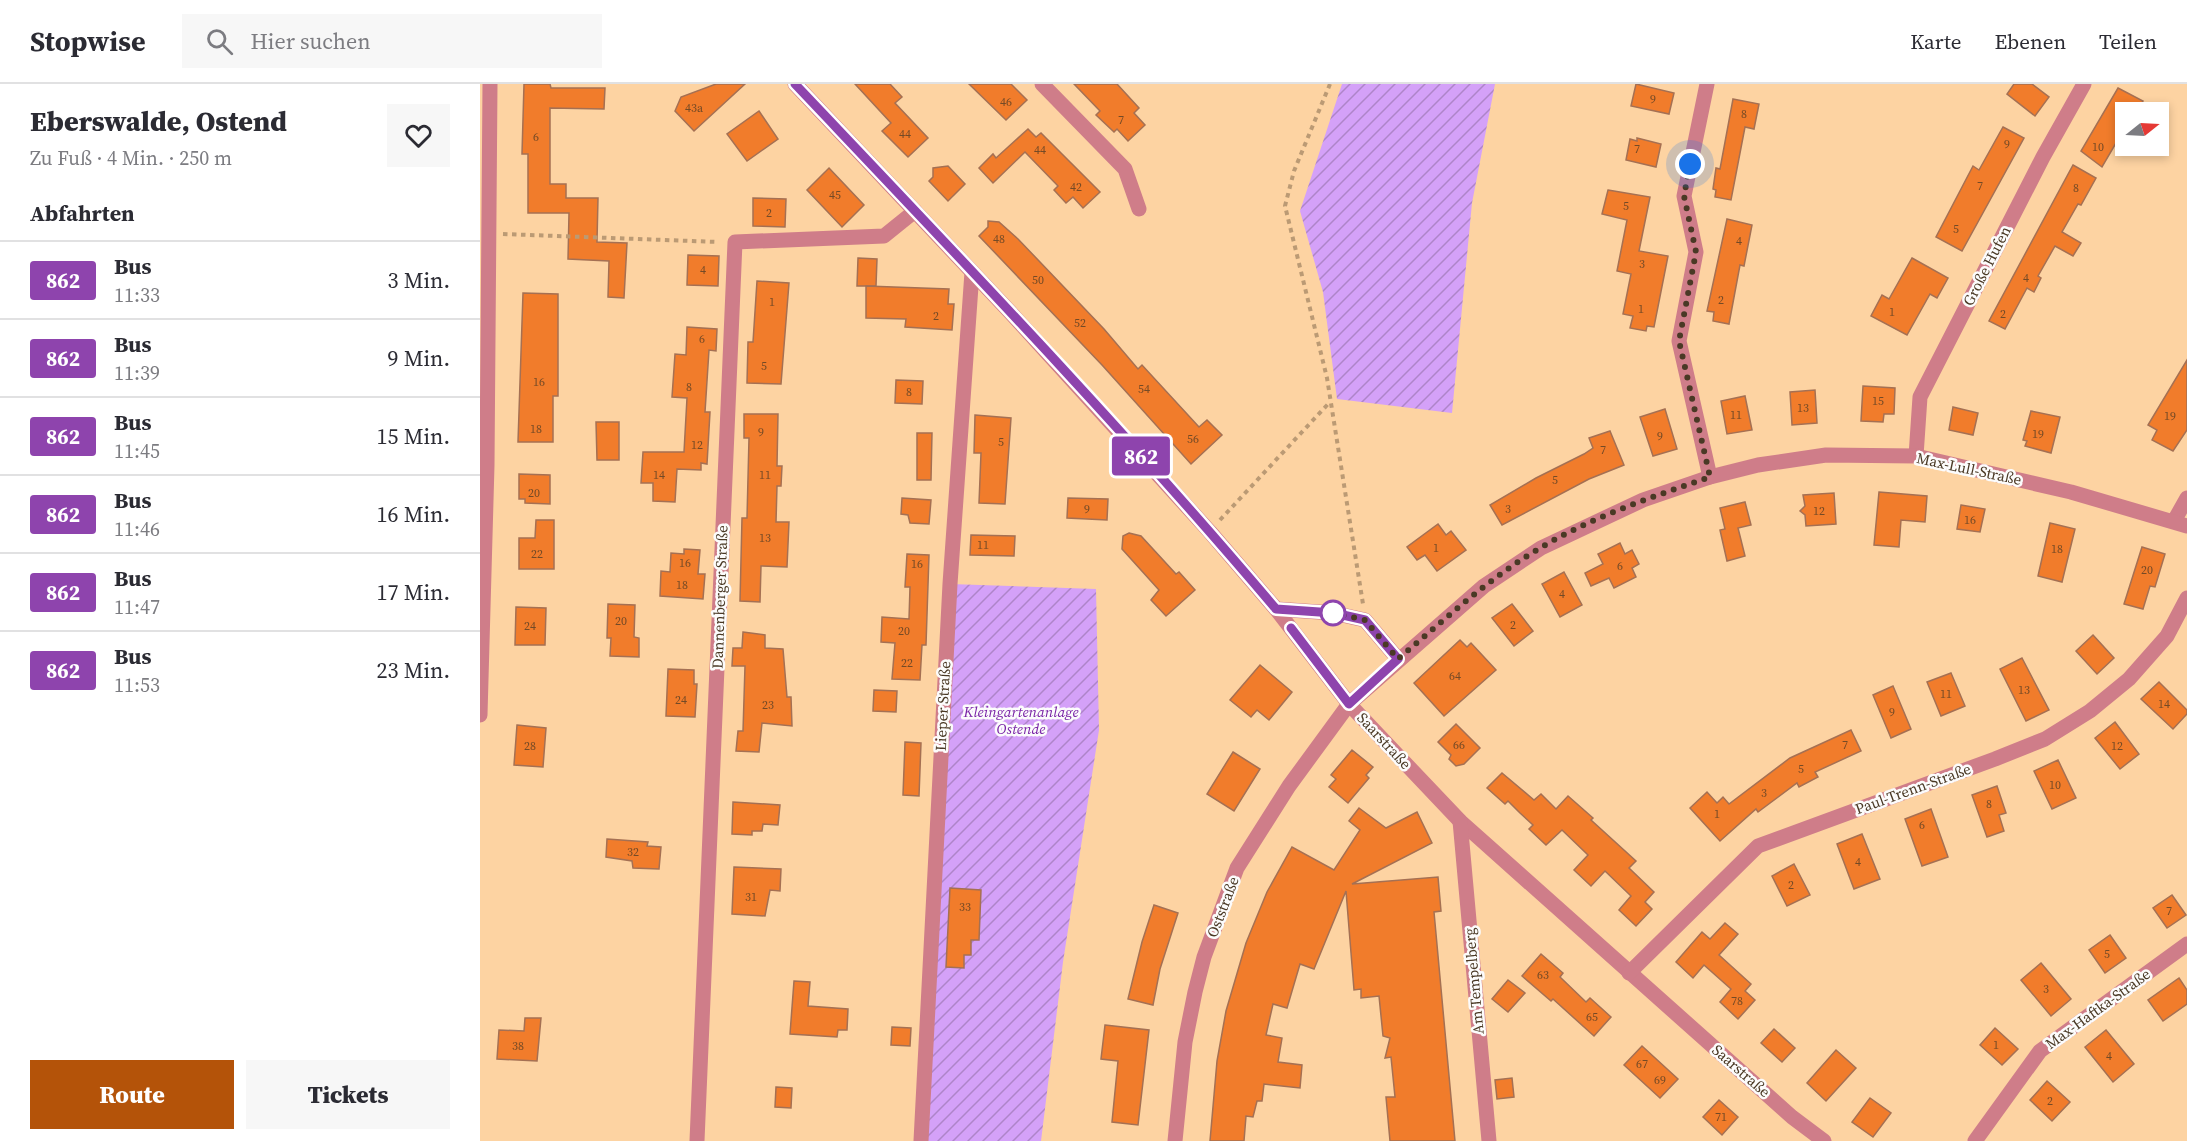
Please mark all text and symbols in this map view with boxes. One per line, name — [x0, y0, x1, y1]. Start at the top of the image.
search box — [182, 14, 602, 68]
text: Stopwise — [30, 22, 146, 60]
icon: search — [203, 25, 236, 58]
text: Hier suchen — [251, 26, 370, 56]
text: Karte — [1910, 27, 1961, 56]
text: Ebenen — [1994, 27, 2066, 56]
text: Teilen — [2099, 27, 2157, 56]
house number: 9 — [1650, 91, 1656, 107]
house number: 46 — [1000, 94, 1012, 110]
house number: 43a — [685, 100, 704, 116]
text: Eberswalde, Ostend — [30, 102, 287, 140]
north arrow — [2115, 102, 2169, 156]
map controls — [2115, 102, 2169, 156]
button: heart — [387, 104, 450, 167]
house number: 8 — [1741, 106, 1747, 122]
house number: 7 — [1118, 112, 1124, 128]
house number: 44 — [899, 126, 911, 142]
house number: 6 — [533, 129, 539, 145]
house number: 9 — [2004, 136, 2010, 152]
house number: 10 — [2092, 139, 2104, 155]
house number: 7 — [1634, 141, 1640, 157]
house number: 44 — [1034, 142, 1046, 158]
text: Zu Fuß · 4 Min. · 250 m — [30, 144, 232, 172]
your location — [1675, 149, 1705, 179]
house number: 7 — [1977, 178, 1983, 194]
house number: 42 — [1070, 179, 1082, 195]
house number: 8 — [2073, 180, 2079, 196]
house number: 45 — [829, 187, 841, 203]
text: Abfahrten — [30, 198, 135, 228]
house number: 5 — [1623, 198, 1629, 214]
house number: 2 — [766, 205, 772, 221]
house number: 5 — [1953, 221, 1959, 237]
street label: Große Hufen — [1958, 222, 2016, 309]
house number: 48 — [993, 231, 1005, 247]
house number: 4 — [1736, 233, 1742, 249]
text: Bus — [114, 251, 151, 281]
house number: 3 — [1639, 256, 1645, 272]
house number: 4 — [700, 262, 706, 278]
text: 3 Min. — [388, 265, 450, 295]
text: 862 — [46, 266, 80, 295]
house number: 4 — [2023, 270, 2029, 286]
house number: 50 — [1032, 272, 1044, 288]
text: 11:33 — [114, 281, 160, 309]
house number: 2 — [1718, 292, 1724, 308]
house number: 1 — [769, 294, 775, 310]
house number: 1 — [1638, 301, 1644, 317]
house number: 1 — [1889, 304, 1895, 320]
house number: 2 — [2000, 306, 2006, 322]
house number: 2 — [933, 308, 939, 324]
house number: 52 — [1074, 315, 1086, 331]
text: Bus — [114, 329, 151, 359]
house number: 6 — [699, 331, 705, 347]
text: 9 Min. — [388, 343, 450, 373]
text: 862 — [46, 344, 80, 373]
house number: 5 — [761, 358, 767, 374]
text: 11:39 — [114, 359, 160, 387]
house number: 16 — [533, 374, 545, 390]
house number: 8 — [686, 379, 692, 395]
house number: 54 — [1138, 381, 1150, 397]
house number: 8 — [906, 384, 912, 400]
house number: 15 — [1872, 393, 1884, 409]
house number: 13 — [1797, 400, 1809, 416]
text: Bus — [114, 407, 151, 437]
house number: 11 — [1730, 407, 1742, 423]
house number: 19 — [2164, 408, 2176, 424]
text: 15 Min. — [377, 421, 450, 451]
house number: 18 — [530, 421, 542, 437]
text: 862 — [46, 422, 80, 451]
house number: 9 — [758, 424, 764, 440]
house number: 19 — [2032, 426, 2044, 442]
house number: 9 — [1657, 428, 1663, 444]
house number: 56 — [1187, 431, 1199, 447]
house number: 5 — [998, 434, 1004, 450]
line badge: 862 — [1106, 436, 1176, 476]
text: 11:45 — [114, 437, 160, 465]
house number: 12 — [691, 437, 703, 453]
text: 862 — [1124, 442, 1158, 471]
house number: 7 — [1600, 442, 1606, 458]
street label: Max-Lull-Straße — [1915, 447, 2024, 490]
house number: 14 — [653, 467, 665, 483]
house number: 11 — [759, 467, 771, 483]
house number: 5 — [1552, 472, 1558, 488]
text: Bus — [114, 485, 151, 515]
house number: 20 — [528, 485, 540, 501]
text: 16 Min. — [377, 499, 450, 529]
text: 862 — [46, 500, 80, 529]
house number: 9 — [1084, 501, 1090, 517]
house number: 3 — [1505, 501, 1511, 517]
house number: 12 — [1813, 503, 1825, 519]
house number: 16 — [1964, 512, 1976, 528]
text: 11:46 — [114, 515, 160, 543]
street label: Dannenberger Straße — [707, 525, 733, 669]
house number: 13 — [759, 530, 771, 546]
house number: 11 — [977, 537, 989, 553]
house number: 1 — [1433, 540, 1439, 556]
house number: 18 — [2051, 541, 2063, 557]
house number: 22 — [531, 546, 543, 562]
house number: 16 — [679, 555, 691, 571]
house number: 16 — [911, 556, 923, 572]
house number: 6 — [1617, 558, 1623, 574]
house number: 20 — [2141, 562, 2153, 578]
text: Bus — [114, 563, 151, 593]
text: 17 Min. — [377, 577, 450, 607]
house number: 18 — [676, 577, 688, 593]
text: 862 — [46, 578, 80, 607]
house number: 4 — [1559, 586, 1565, 602]
text: 11:47 — [114, 593, 160, 621]
unlabelled marker — [1320, 600, 1346, 626]
house number: 20 — [615, 613, 627, 629]
house number: 2 — [1510, 617, 1516, 633]
house number: 24 — [524, 618, 536, 634]
house number: 20 — [898, 623, 910, 639]
text: Bus — [114, 641, 151, 671]
text: 23 Min. — [377, 655, 450, 685]
house number: 22 — [901, 655, 913, 671]
text: 862 — [46, 656, 80, 685]
street label: Lieper Straße — [930, 660, 955, 751]
house number: 64 — [1449, 668, 1461, 684]
text: 11:53 — [114, 671, 160, 699]
house number: 13 — [2018, 682, 2030, 698]
house number: 11 — [1940, 686, 1952, 702]
house number: 24 — [675, 692, 687, 708]
house number: 14 — [2158, 696, 2170, 712]
house number: 23 — [762, 697, 774, 713]
park label: Kleingartenanlage Ostende — [962, 701, 1079, 739]
house number: 9 — [1889, 704, 1895, 720]
street label: Saarstraße — [1353, 708, 1416, 774]
house number: 66 — [1453, 737, 1465, 753]
house number: 7 — [1842, 737, 1848, 753]
house number: 28 — [524, 738, 536, 754]
house number: 12 — [2111, 738, 2123, 754]
street label: Paul-Trenn-Straße — [1852, 758, 1974, 819]
house number: 5 — [1798, 761, 1804, 777]
house number: 10 — [2049, 777, 2061, 793]
house number: 3 — [1761, 785, 1767, 801]
house number: 8 — [1986, 796, 1992, 812]
house number: 1 — [1714, 806, 1720, 822]
house number: 6 — [1919, 817, 1925, 833]
house number: 32 — [627, 844, 639, 860]
house number: 4 — [1855, 854, 1861, 870]
street label: Oststraße — [1201, 873, 1244, 940]
house number: 2 — [1788, 877, 1794, 893]
house number: 31 — [745, 889, 757, 905]
house number: 33 — [959, 899, 971, 915]
house number: 7 — [2166, 903, 2172, 919]
street label: Am Tempelberg — [1458, 927, 1489, 1035]
house number: 5 — [2104, 946, 2110, 962]
street label: Max-Haftka-Straße — [2041, 963, 2155, 1054]
house number: 63 — [1537, 967, 1549, 983]
house number: 3 — [2043, 981, 2049, 997]
house number: 78 — [1731, 993, 1743, 1009]
house number: 65 — [1586, 1009, 1598, 1025]
house number: 1 — [1993, 1037, 1999, 1053]
house number: 38 — [512, 1038, 524, 1054]
street label: Saarstraße — [1708, 1039, 1775, 1102]
house number: 4 — [2106, 1048, 2112, 1064]
house number: 67 — [1636, 1056, 1648, 1072]
button: Route — [30, 1060, 234, 1129]
button: Tickets — [246, 1060, 450, 1129]
house number: 69 — [1654, 1072, 1666, 1088]
house number: 2 — [2047, 1093, 2053, 1109]
house number: 71 — [1715, 1109, 1727, 1125]

